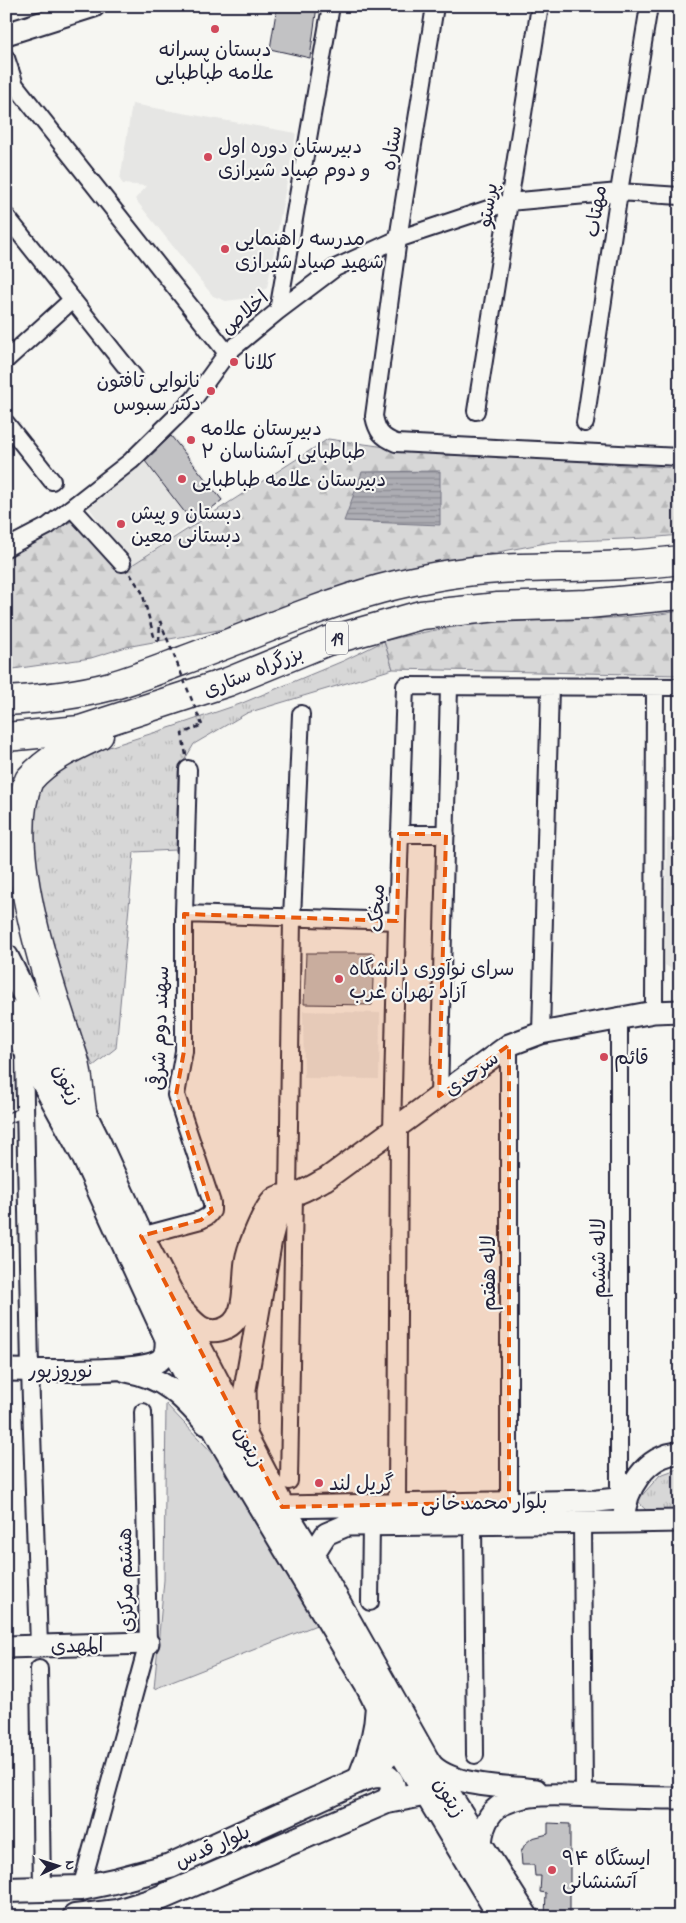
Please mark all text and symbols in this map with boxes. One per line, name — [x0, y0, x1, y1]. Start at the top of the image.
marker: دبستان پسرانه علامه طباطبایی — [209, 23, 221, 35]
place label: دبستان پسرانه علامه طباطبایی — [155, 37, 275, 89]
street label: ستاره — [376, 124, 411, 173]
place label: دبیرستان دوره اول‌ و دوم صیاد شیرازی — [218, 134, 370, 186]
marker: دبیرستان دوره اول‌ و دوم صیاد شیرازی — [202, 151, 214, 163]
street label: پرستو — [471, 181, 507, 231]
street label: مهتاب — [579, 183, 616, 240]
place label: مدرسه راهنمايی شهيد صياد شيرازی — [235, 226, 384, 278]
marker: مدرسه راهنمايی شهيد صياد شيرازی — [219, 243, 231, 255]
street label: اخلاص — [215, 285, 276, 343]
place label: کلانا — [244, 350, 276, 379]
marker: کلانا — [228, 356, 240, 368]
place label: نانوایی تافتون دکتر سبوس — [97, 368, 201, 420]
marker: نانوایی تافتون دکتر سبوس — [205, 385, 217, 397]
place label: دبیرستان علامه طباطبایی آبشناسان ۲ — [201, 416, 366, 468]
marker: دبیرستان علامه طباطبایی آبشناسان ۲ — [185, 434, 197, 446]
place label: دبیرستان علامه طباطبایی — [192, 467, 386, 496]
marker: دبیرستان علامه طباطبایی — [176, 473, 188, 485]
place label: دبستان و پیش دبستانی معین — [131, 500, 242, 552]
marker: دبستان و پیش دبستانی معین — [115, 518, 127, 530]
road number: 19 — [326, 622, 348, 654]
street label: بزرگراه ستاری — [199, 640, 308, 707]
street label: میخک — [363, 883, 394, 933]
place label: سرای نوآوری دانشگاه آزاد تهران غرب — [349, 956, 515, 1008]
street label: سهند دوم شرقی — [144, 965, 178, 1091]
marker: سرای نوآوری دانشگاه آزاد تهران غرب — [333, 973, 345, 985]
street label: سرحدی — [439, 1045, 506, 1105]
place label: قائم — [614, 1045, 649, 1074]
marker: قائم — [598, 1051, 610, 1063]
street label: زیتون — [43, 1060, 88, 1111]
street label: لاله ششم — [586, 1218, 615, 1298]
street label: لاله هفتم — [476, 1235, 505, 1311]
street label: نوروزپور — [27, 1358, 94, 1387]
street label: زیتون — [225, 1422, 271, 1473]
place label: گریل لند — [329, 1471, 394, 1500]
marker: گریل لند — [313, 1477, 325, 1489]
street label: بلوار محمدخانی — [420, 1489, 548, 1520]
street label: هشتم مرکزی — [112, 1527, 143, 1633]
street label: المهدی — [50, 1633, 104, 1662]
street label: زیتون — [424, 1773, 471, 1824]
street label: بلوار قدس — [171, 1819, 255, 1878]
north arrow — [32, 1840, 82, 1890]
place label: ایستگاه ۹۴ آتشنشانی — [562, 1846, 651, 1898]
text: N — [59, 1860, 80, 1871]
marker: ایستگاه ۹۴ آتشنشانی — [546, 1864, 558, 1876]

